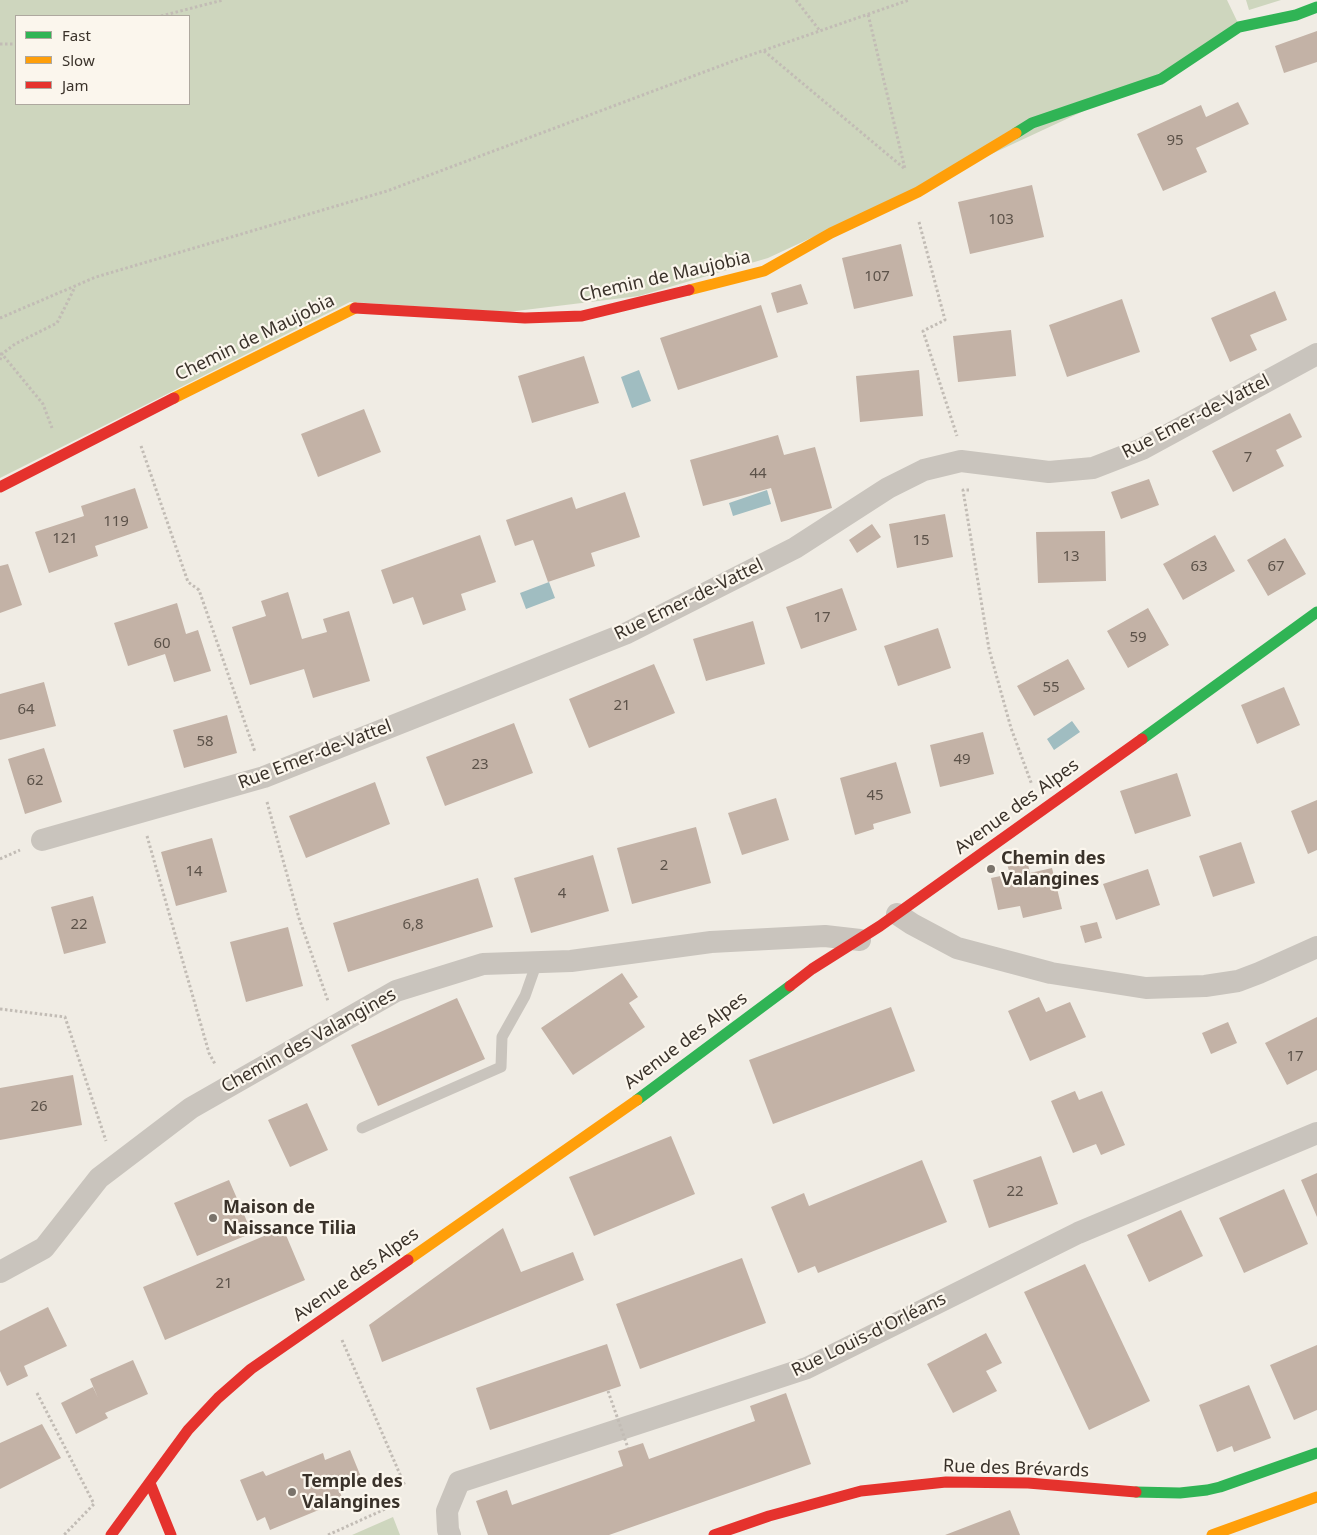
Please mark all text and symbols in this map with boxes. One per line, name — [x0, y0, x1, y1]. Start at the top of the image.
legend — [15, 15, 190, 105]
text: Fast — [62, 25, 91, 45]
text: Slow — [62, 50, 95, 70]
text: Jam — [62, 75, 89, 95]
house number: 95 — [1166, 132, 1184, 150]
house number: 103 — [988, 211, 1014, 229]
street label: Chemin de Maujobia — [577, 247, 753, 307]
house number: 107 — [864, 268, 890, 286]
street label: Chemin de Maujobia — [172, 290, 338, 386]
street label: Rue Emer-de-Vattel — [1119, 370, 1273, 464]
house number: 7 — [1244, 449, 1252, 467]
house number: 44 — [749, 465, 767, 483]
house number: 119 — [103, 513, 129, 531]
house number: 121 — [52, 530, 78, 548]
house number: 15 — [912, 532, 930, 550]
house number: 13 — [1062, 548, 1080, 566]
street label: Rue Emer-de-Vattel — [611, 555, 767, 645]
house number: 63 — [1190, 558, 1208, 576]
house number: 67 — [1267, 558, 1285, 576]
house number: 17 — [813, 609, 831, 627]
house number: 59 — [1129, 629, 1147, 647]
house number: 60 — [153, 635, 171, 653]
house number: 55 — [1042, 679, 1060, 697]
house number: 21 — [613, 697, 631, 715]
house number: 64 — [17, 701, 35, 719]
street label: Rue Emer-de-Vattel — [235, 716, 395, 794]
house number: 58 — [196, 733, 214, 751]
house number: 49 — [953, 751, 971, 769]
street label: Avenue des Alpes — [951, 755, 1083, 859]
house number: 23 — [471, 756, 489, 774]
house number: 62 — [26, 772, 44, 790]
house number: 45 — [866, 787, 884, 805]
place label: Chemin des Valangines — [1001, 848, 1105, 891]
house number: 2 — [660, 857, 668, 875]
house number: 14 — [185, 863, 203, 881]
marker: Chemin des Valangines — [985, 863, 997, 875]
house number: 4 — [558, 885, 566, 903]
house number: 22 — [70, 916, 88, 934]
house number: 6,8 — [402, 916, 424, 934]
street label: Chemin des Valangines — [218, 984, 400, 1098]
street label: Avenue des Alpes — [620, 988, 752, 1094]
house number: 17 — [1286, 1048, 1304, 1066]
house number: 26 — [30, 1098, 48, 1116]
house number: 22 — [1006, 1183, 1024, 1201]
place label: Maison de Naissance Tilia — [223, 1197, 356, 1240]
marker: Maison de Naissance Tilia — [207, 1212, 219, 1224]
street label: Avenue des Alpes — [289, 1224, 423, 1326]
house number: 21 — [215, 1275, 233, 1293]
street label: Rue Louis-d'Orléans — [788, 1288, 950, 1382]
street label: Rue des Brévards — [943, 1456, 1089, 1482]
place label: Temple des Valangines — [302, 1471, 403, 1514]
marker: Temple des Valangines — [286, 1486, 298, 1498]

